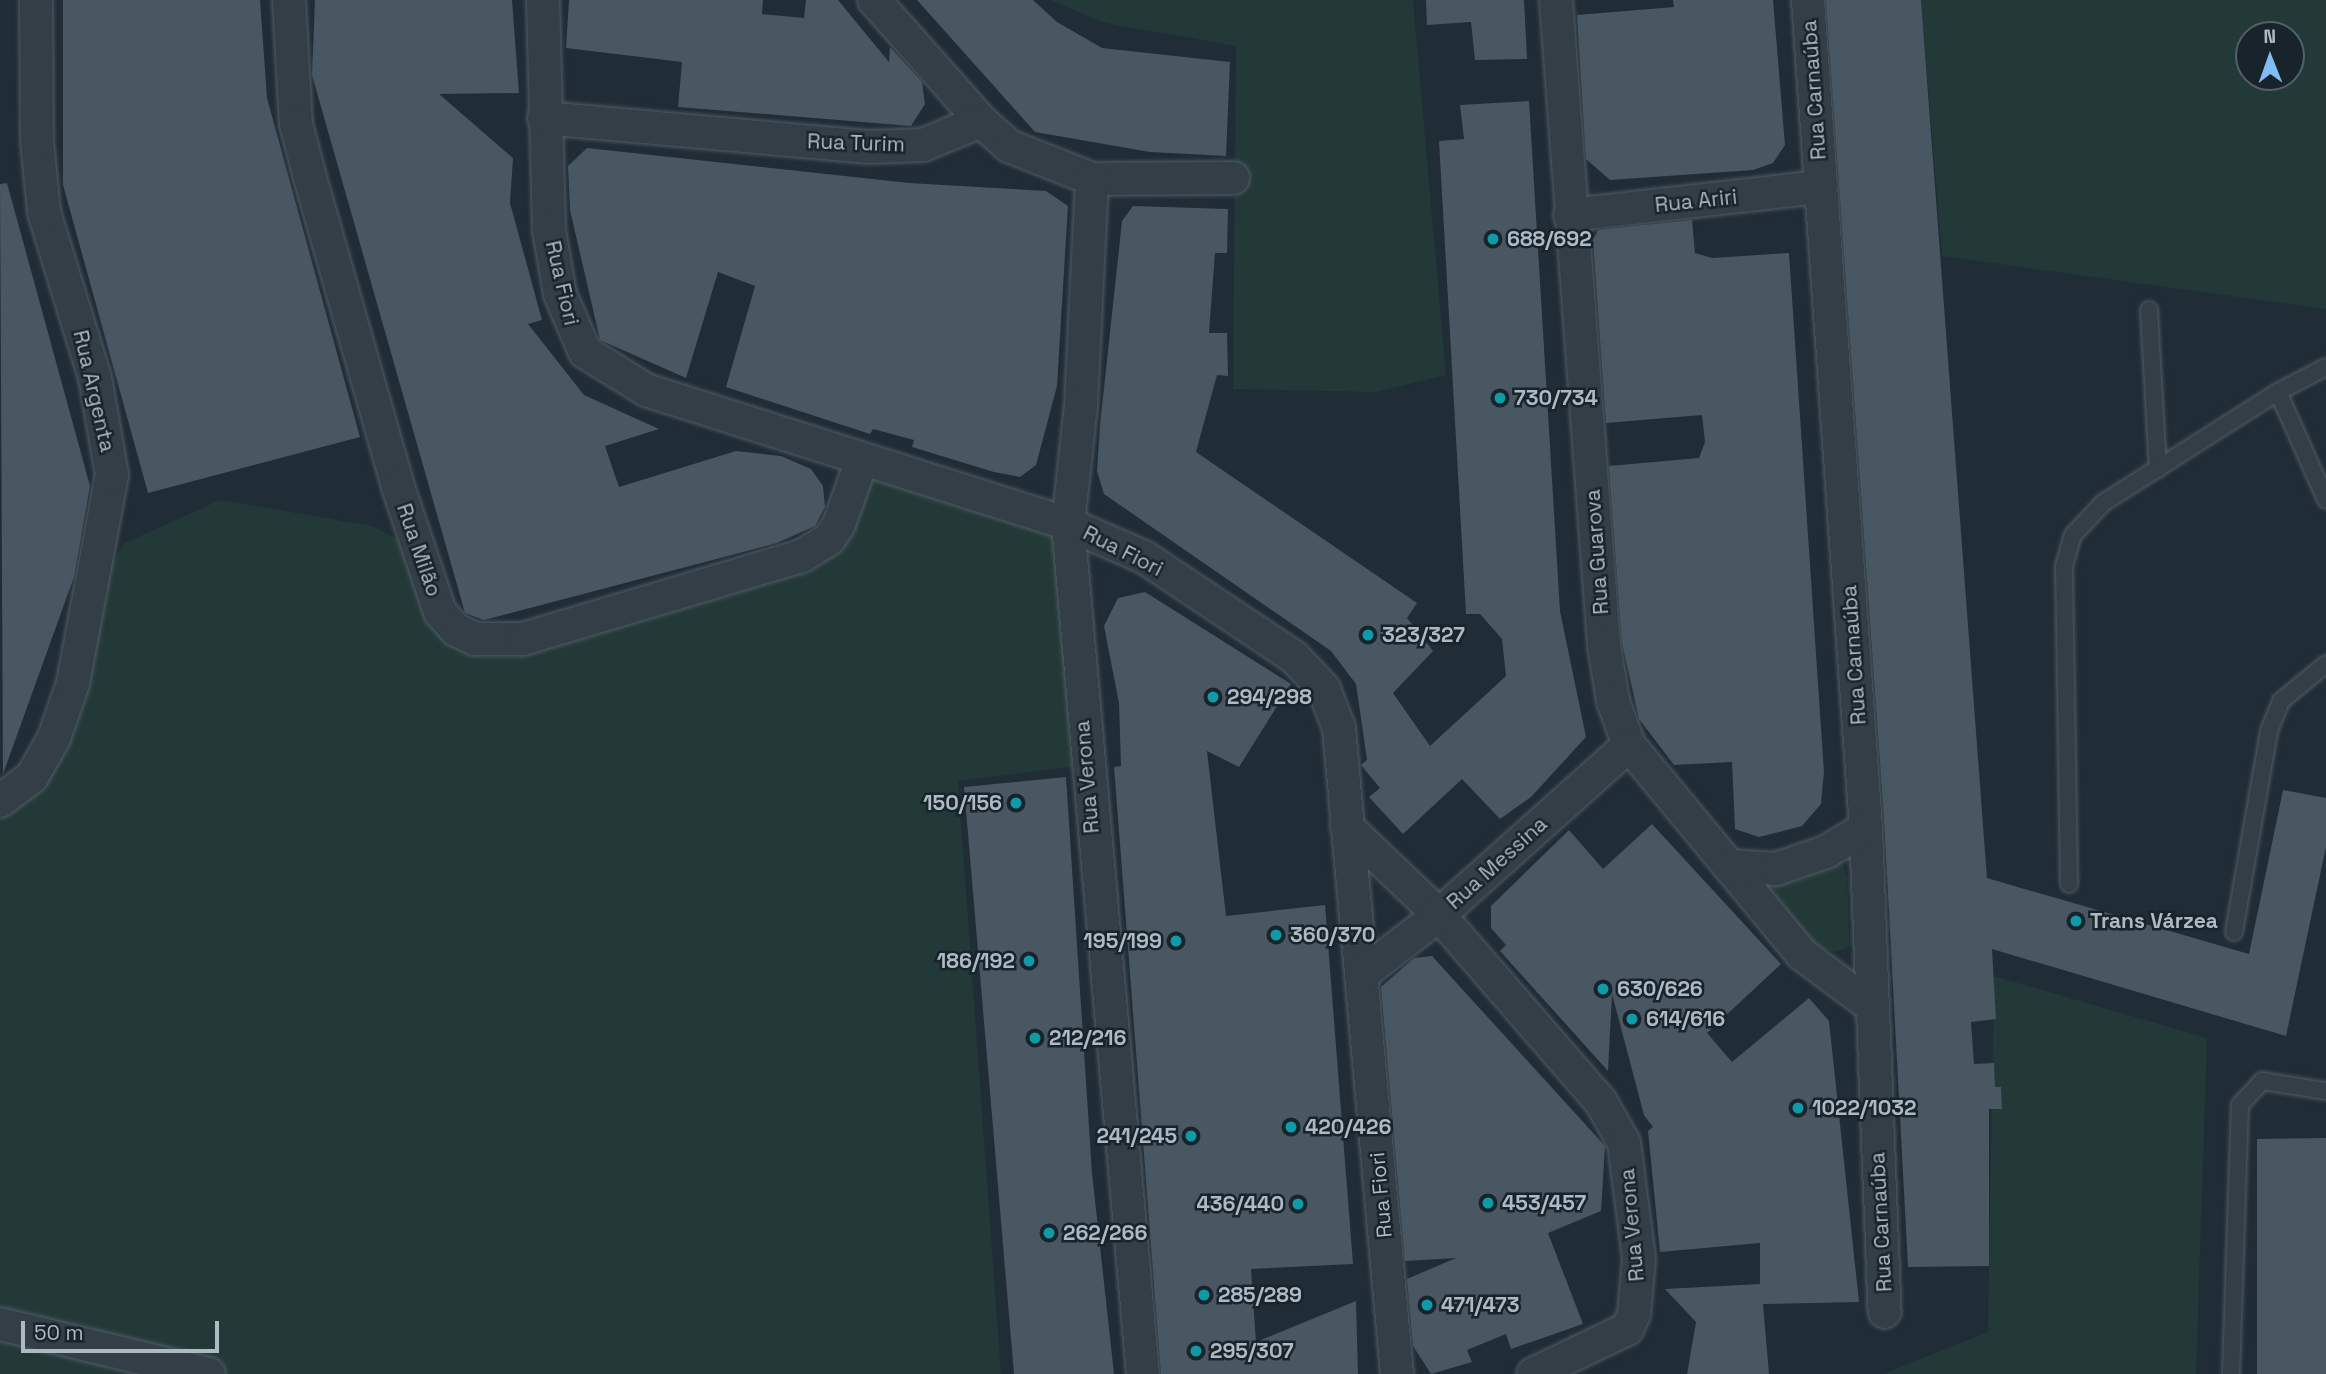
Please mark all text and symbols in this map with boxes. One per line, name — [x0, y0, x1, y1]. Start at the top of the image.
street label: Rua Carnaúba — [1797, 19, 1831, 161]
north arrow — [2235, 21, 2305, 91]
text: N — [2263, 24, 2276, 49]
street label: Rua Turim — [806, 129, 906, 157]
street label: Rua Ariri — [1653, 184, 1739, 218]
place label: 688/692 — [1507, 226, 1592, 252]
marker: 688/692 — [1485, 231, 1501, 247]
street label: Rua Fiori — [540, 238, 584, 328]
street label: Rua Argenta — [68, 328, 120, 454]
place label: 730/734 — [1514, 385, 1598, 411]
marker: 730/734 — [1492, 390, 1508, 406]
street label: Rua Guarova — [1580, 489, 1614, 615]
street label: Rua Milão — [391, 500, 447, 600]
street label: Rua Fiori — [1079, 520, 1167, 582]
street label: Rua Carnaúba — [1837, 584, 1871, 726]
place label: 323/327 — [1382, 622, 1465, 648]
marker: 323/327 — [1360, 627, 1376, 643]
place label: 294/298 — [1227, 684, 1312, 710]
marker: 294/298 — [1205, 689, 1221, 705]
street label: Rua Verona — [1069, 719, 1105, 835]
place label: 150/156 — [923, 790, 1002, 816]
marker: 150/156 — [1008, 795, 1024, 811]
street label: Rua Messina — [1442, 811, 1552, 915]
place label: Trans Várzea — [2090, 908, 2218, 934]
marker: Trans Várzea — [2068, 913, 2084, 929]
place label: 360/370 — [1290, 922, 1375, 948]
marker: 360/370 — [1268, 927, 1284, 943]
place label: 195/199 — [1083, 928, 1162, 954]
marker: 195/199 — [1168, 933, 1184, 949]
place label: 186/192 — [937, 948, 1015, 974]
marker: 186/192 — [1021, 953, 1037, 969]
place label: 630/626 — [1617, 976, 1703, 1002]
marker: 630/626 — [1595, 981, 1611, 997]
place label: 614/616 — [1646, 1006, 1725, 1032]
marker: 614/616 — [1624, 1011, 1640, 1027]
place label: 212/216 — [1049, 1025, 1127, 1051]
marker: 212/216 — [1027, 1030, 1043, 1046]
place label: 1022/1032 — [1812, 1095, 1917, 1121]
marker: 1022/1032 — [1790, 1100, 1806, 1116]
place label: 420/426 — [1305, 1114, 1391, 1140]
marker: 420/426 — [1283, 1119, 1299, 1135]
place label: 241/245 — [1097, 1123, 1177, 1149]
marker: 241/245 — [1183, 1128, 1199, 1144]
street label: Rua Fiori — [1365, 1151, 1397, 1239]
street label: Rua Carnaúba — [1865, 1151, 1897, 1293]
street label: Rua Verona — [1614, 1167, 1650, 1283]
place label: 453/457 — [1502, 1190, 1586, 1216]
place label: 436/440 — [1196, 1191, 1284, 1217]
marker: 453/457 — [1480, 1195, 1496, 1211]
marker: 436/440 — [1290, 1196, 1306, 1212]
place label: 262/266 — [1063, 1220, 1147, 1246]
marker: 262/266 — [1041, 1225, 1057, 1241]
place label: 285/289 — [1218, 1282, 1302, 1308]
marker: 285/289 — [1196, 1287, 1212, 1303]
place label: 471/473 — [1441, 1292, 1519, 1318]
marker: 471/473 — [1419, 1297, 1435, 1313]
scale bar — [24, 1308, 222, 1352]
text: 50 m — [34, 1319, 84, 1346]
place label: 295/307 — [1210, 1338, 1294, 1364]
marker: 295/307 — [1188, 1343, 1204, 1359]

